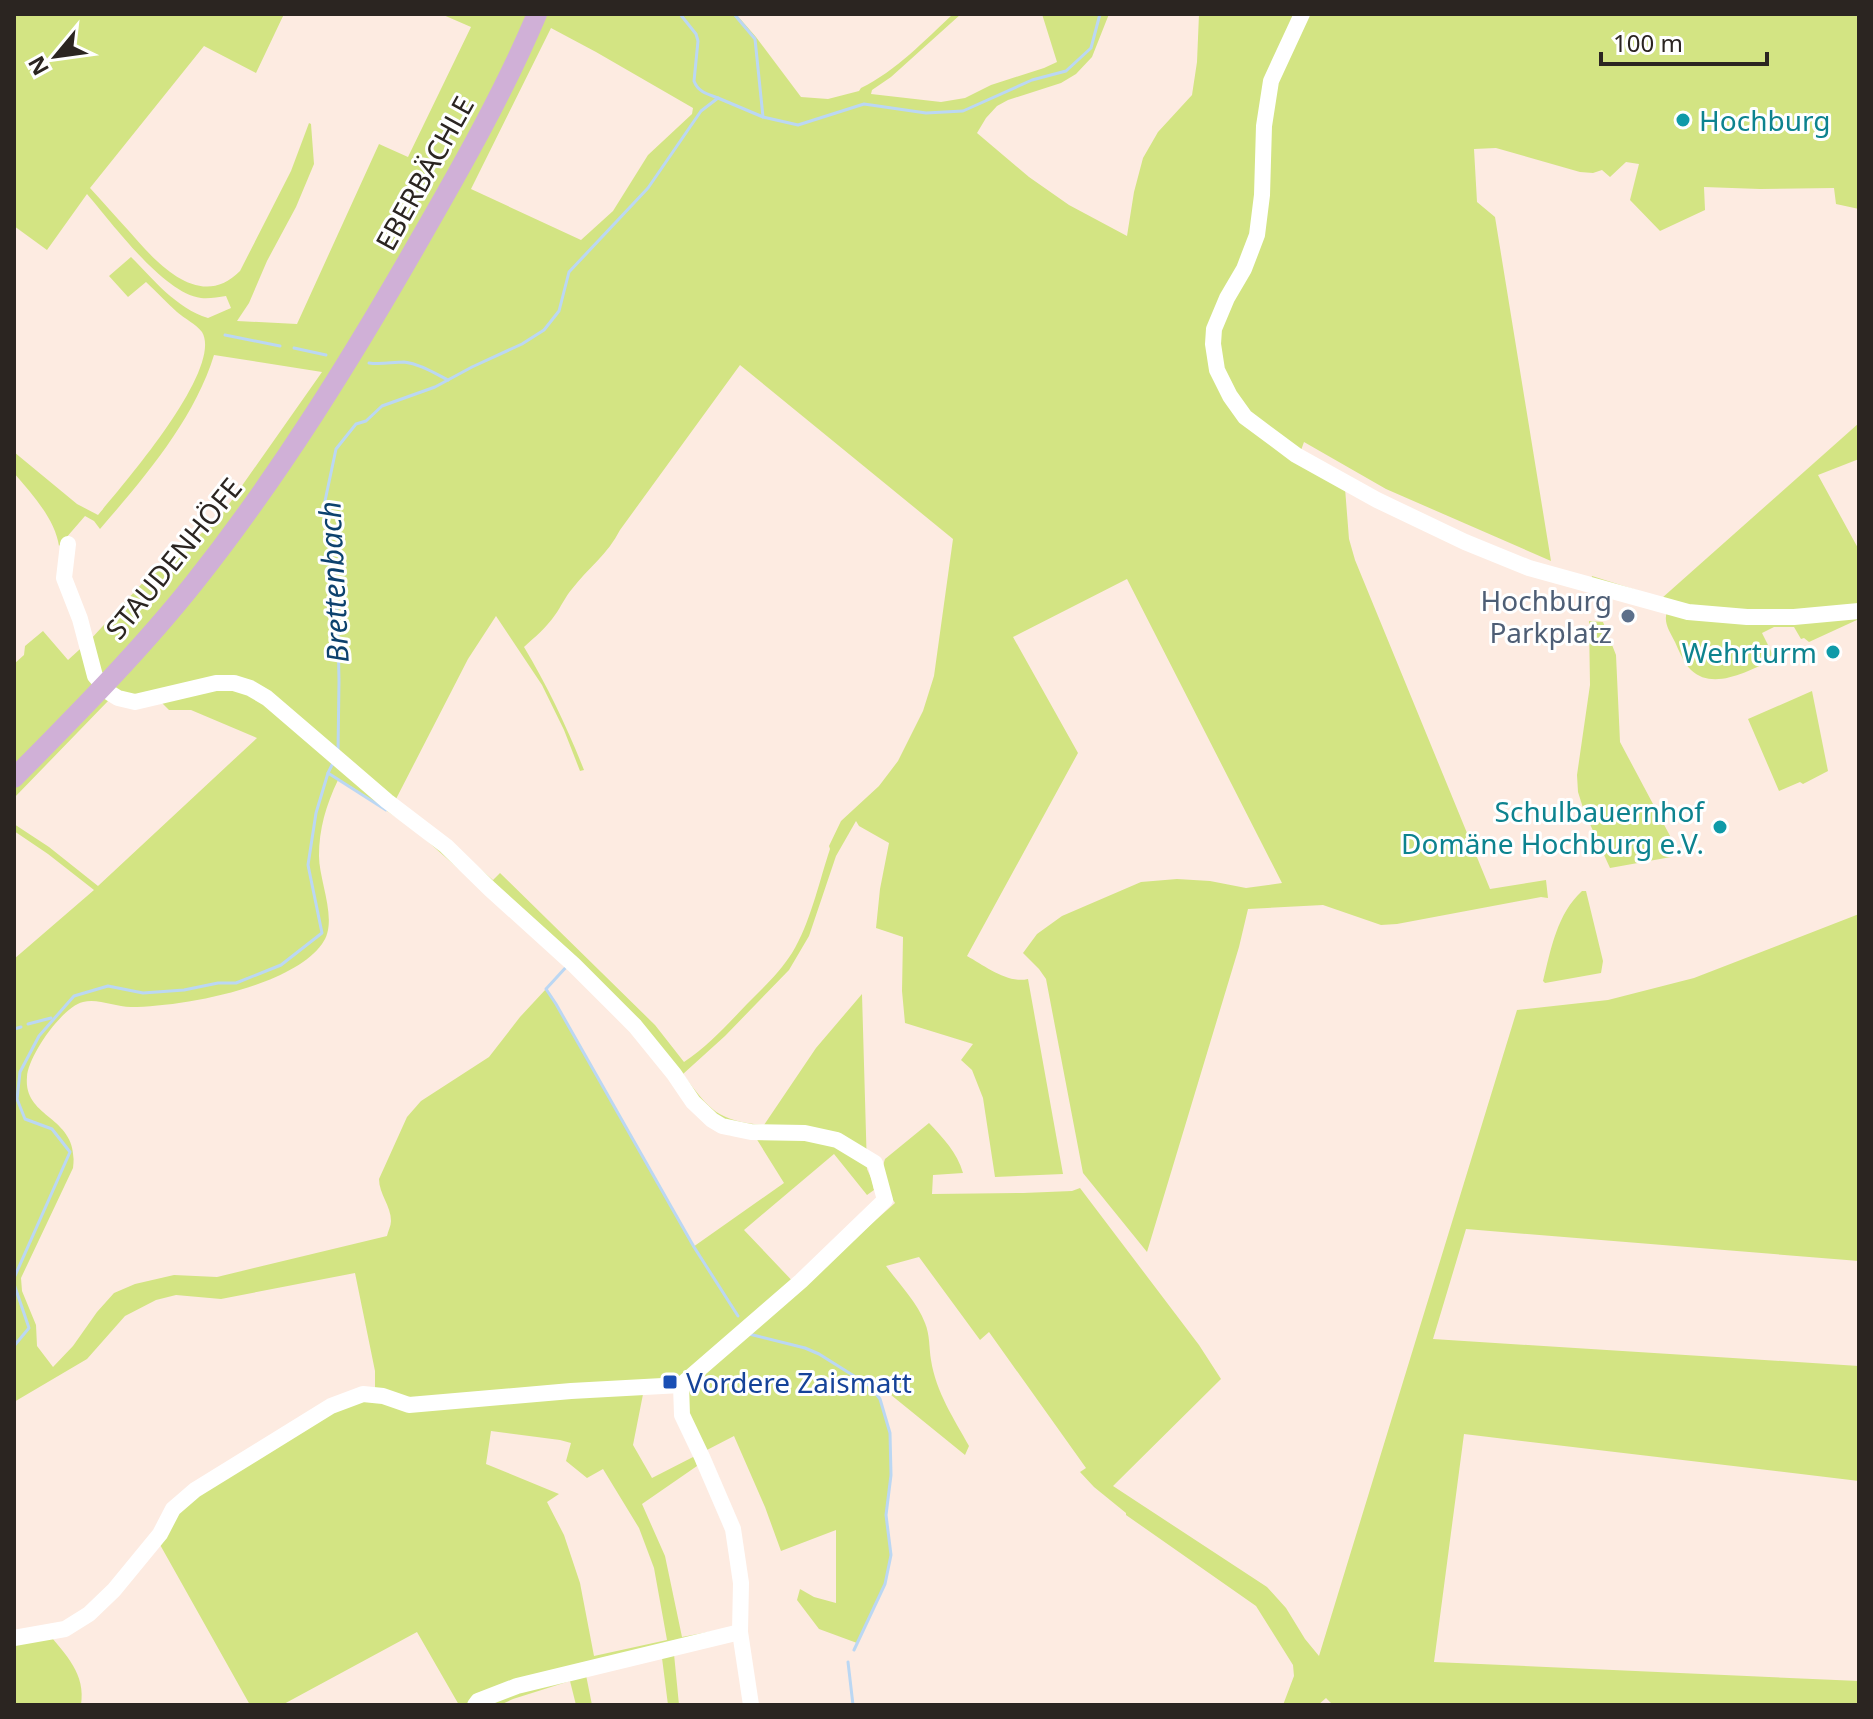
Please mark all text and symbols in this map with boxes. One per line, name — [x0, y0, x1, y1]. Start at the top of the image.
north arrow — [16, 16, 96, 96]
scale bar — [1601, 16, 1767, 66]
text: 100 m — [1613, 26, 1683, 59]
text: N — [20, 51, 55, 81]
street label: EBERBÄCHLE — [366, 89, 482, 257]
place label: Hochburg — [1699, 101, 1830, 139]
marker: Hochburg — [1674, 111, 1692, 129]
street label: STAUDENHÖFE — [96, 469, 250, 647]
water label: Brettenbach — [308, 500, 358, 664]
place label: Hochburg Parkplatz — [1481, 581, 1612, 651]
marker: Hochburg Parkplatz — [1619, 607, 1637, 625]
place label: Wehrturm — [1682, 633, 1817, 671]
marker: Wehrturm — [1824, 643, 1842, 661]
place label: Schulbauernhof Domäne Hochburg e.V. — [1401, 792, 1705, 862]
marker: Schulbauernhof Domäne Hochburg e.V. — [1711, 818, 1729, 836]
place label: Vordere Zaismatt — [686, 1363, 912, 1401]
marker: Vordere Zaismatt — [661, 1373, 679, 1391]

